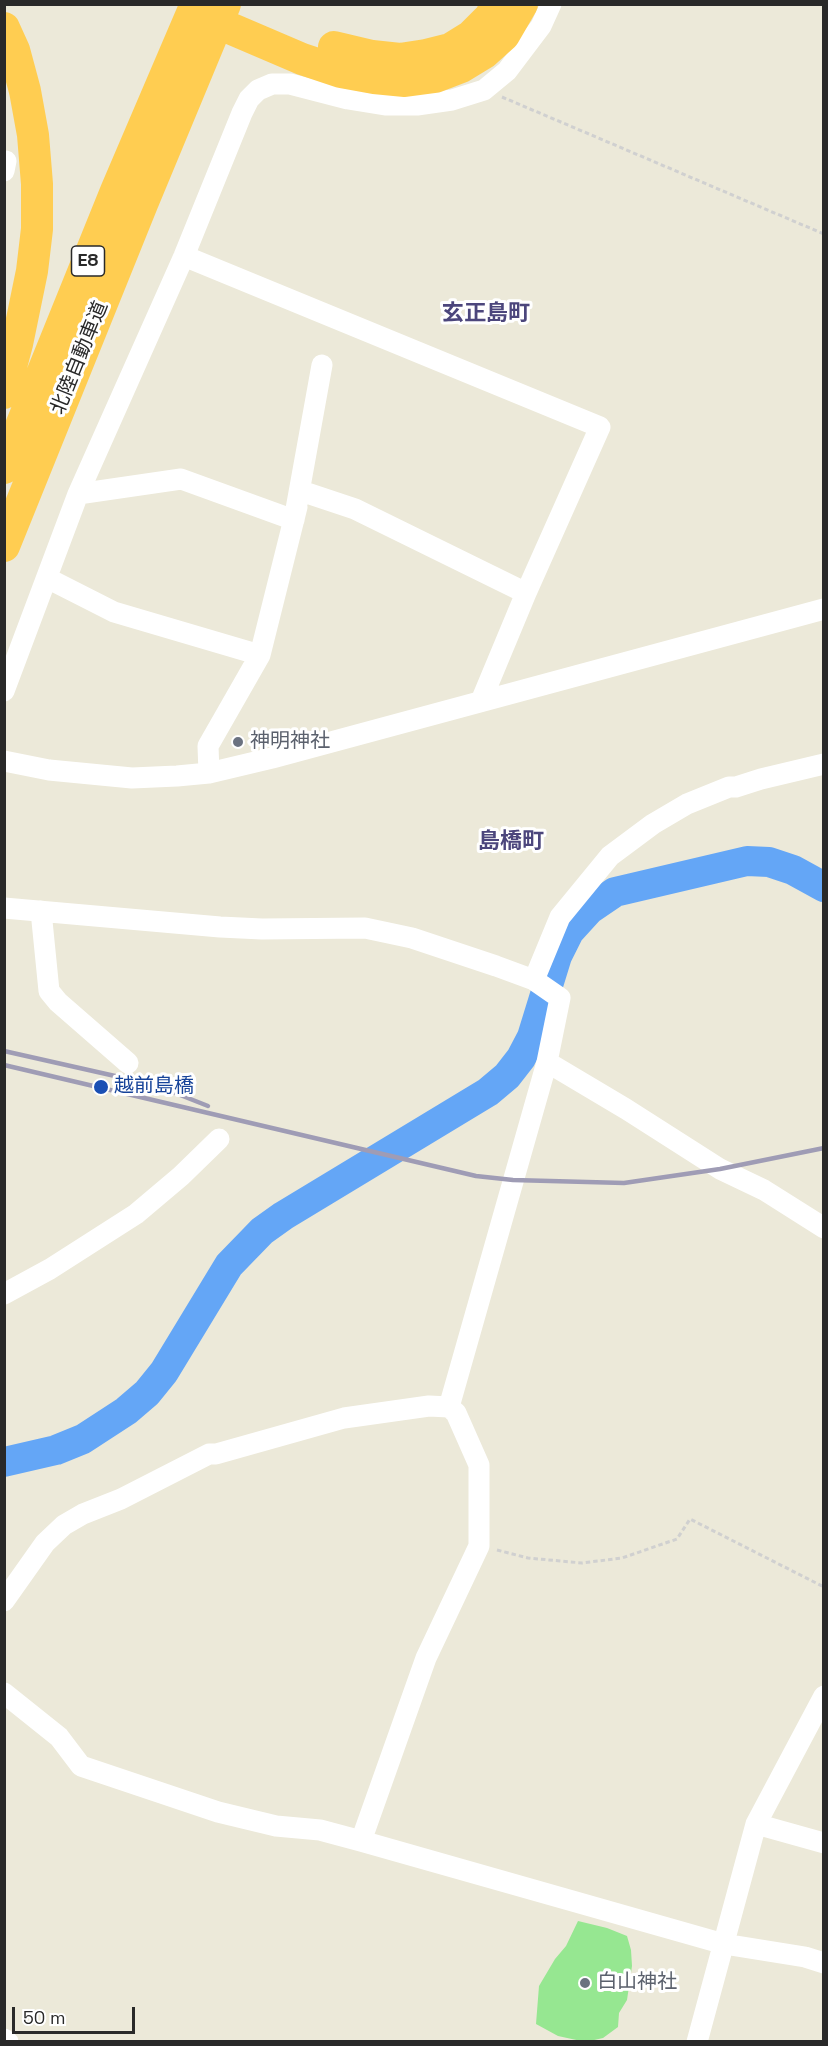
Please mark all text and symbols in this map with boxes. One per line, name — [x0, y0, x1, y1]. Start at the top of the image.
road number: E8 — [72, 246, 104, 276]
street label: 北陸自動車道 — [46, 298, 114, 418]
district label: 玄正島町 — [442, 301, 530, 327]
place label: 神明神社 — [250, 730, 330, 754]
marker: 神明神社 — [231, 735, 245, 749]
district label: 島橋町 — [478, 829, 544, 855]
place label: 越前島橋 — [114, 1075, 194, 1099]
marker: 越前島橋 — [92, 1078, 110, 1096]
place label: 白山神社 — [597, 1971, 677, 1995]
marker: 白山神社 — [578, 1976, 592, 1990]
scale bar — [15, 1995, 138, 2033]
text: 50 m — [23, 2006, 65, 2029]

